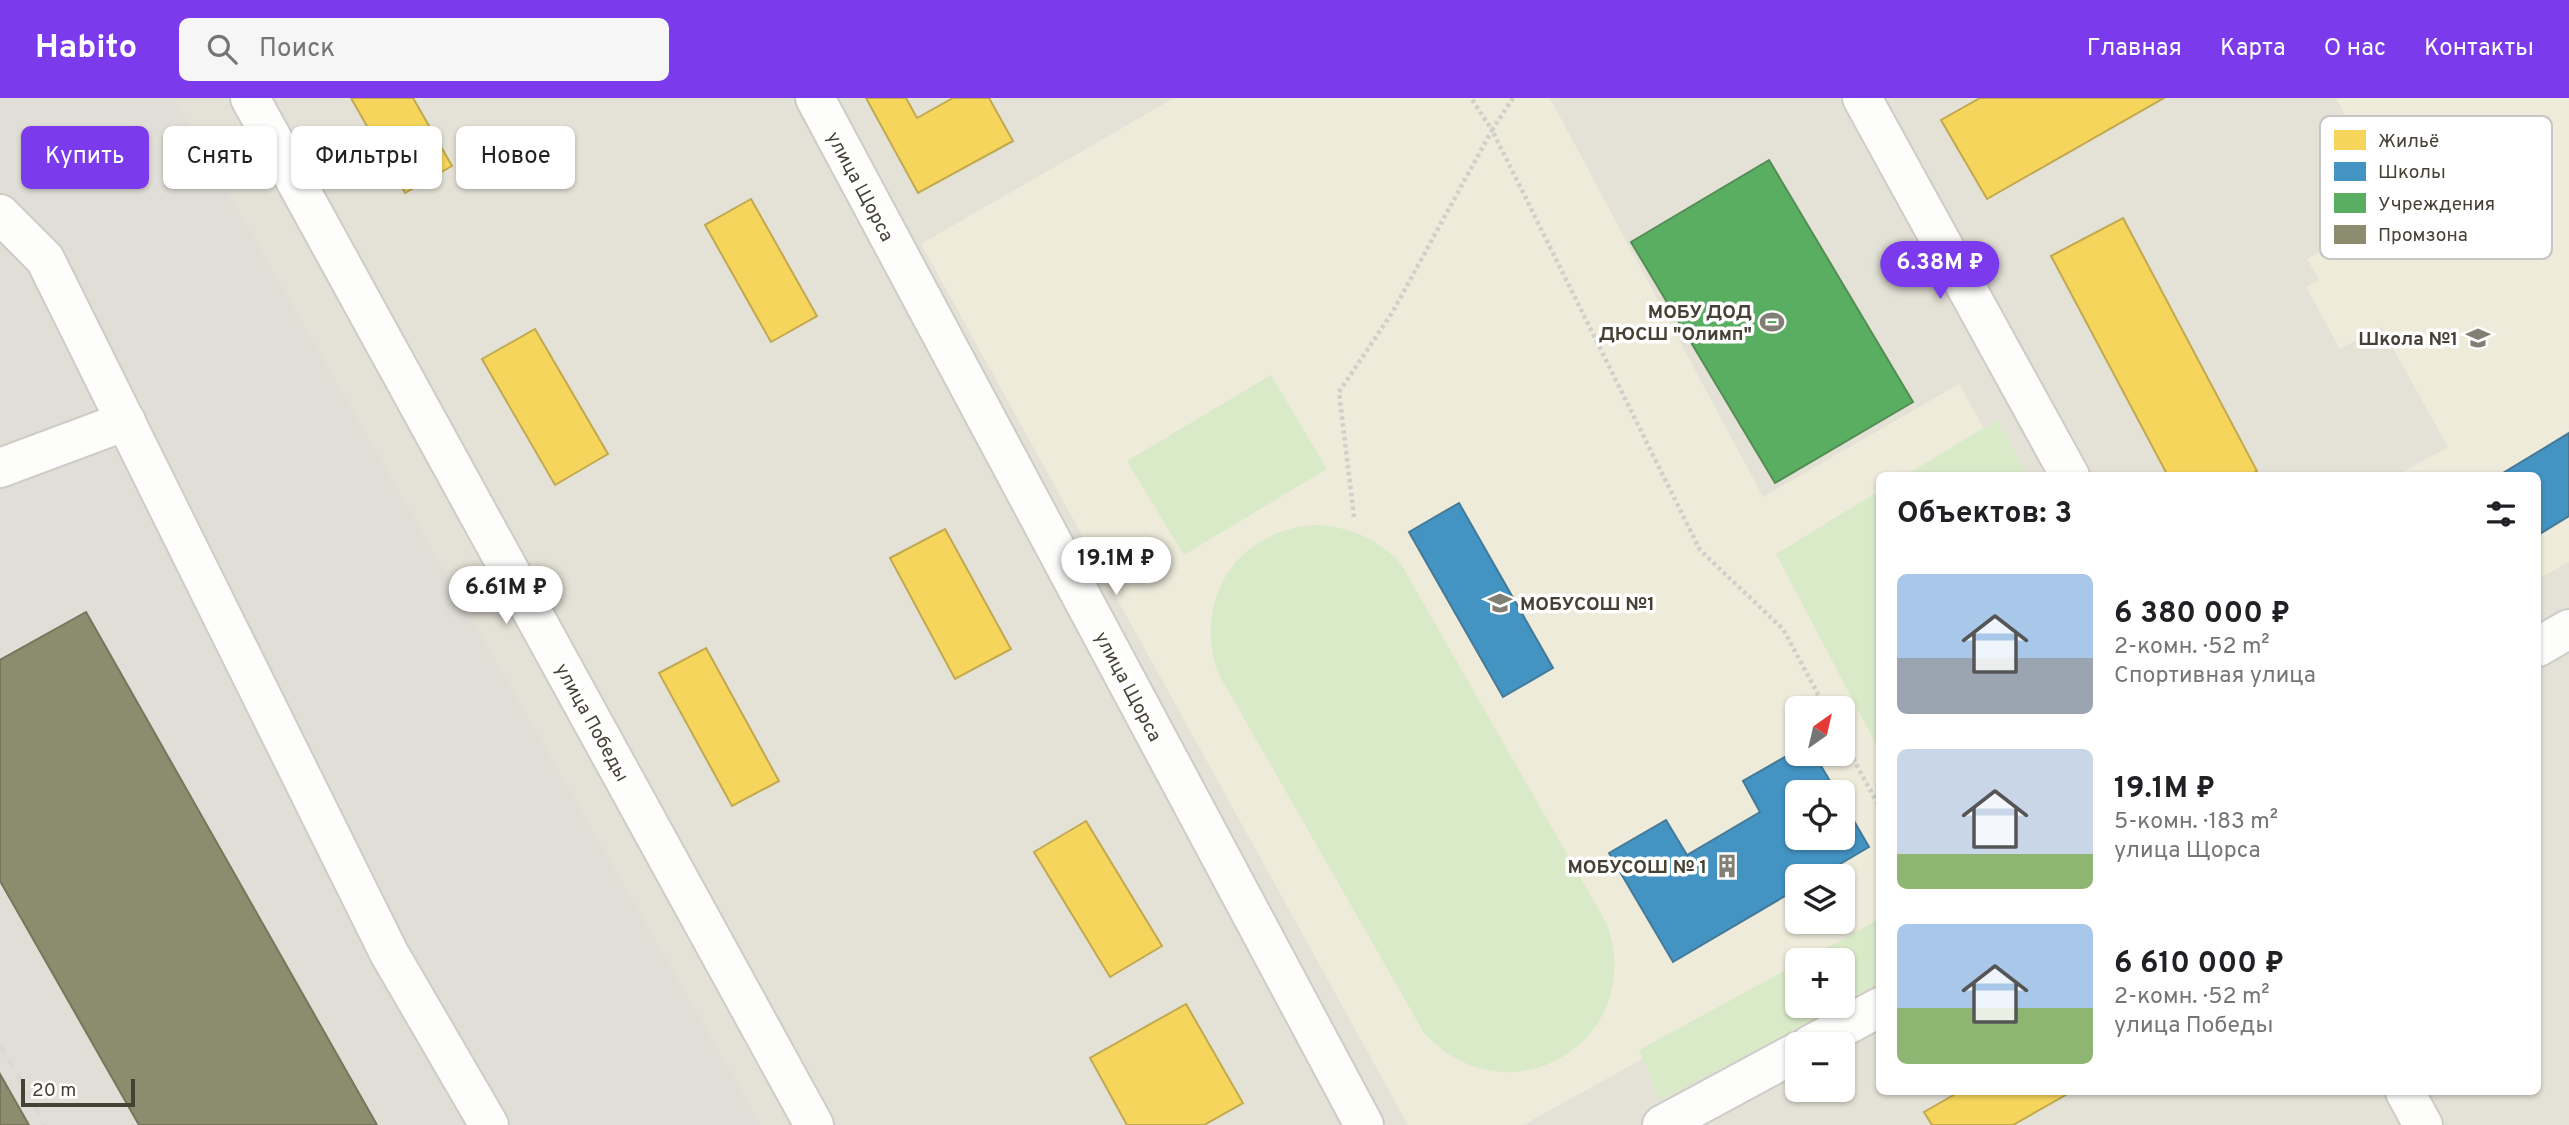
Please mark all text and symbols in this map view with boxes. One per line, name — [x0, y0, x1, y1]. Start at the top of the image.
search box — [179, 18, 669, 81]
text: Habito — [35, 28, 137, 70]
icon: search — [203, 30, 241, 68]
text: Поиск — [259, 33, 335, 66]
text: Главная — [2087, 34, 2182, 64]
text: Карта — [2220, 34, 2286, 64]
text: О нас — [2324, 34, 2386, 64]
text: Контакты — [2424, 34, 2534, 64]
legend — [2320, 116, 2552, 259]
chip: Купить — [21, 126, 149, 189]
chip: Снять — [163, 126, 277, 189]
chip: Фильтры — [291, 126, 442, 189]
chip: Новое — [456, 126, 575, 189]
street label: улица Щорса — [820, 128, 898, 246]
text: Жильё — [2378, 130, 2439, 154]
text: Школы — [2378, 161, 2446, 185]
text: Учреждения — [2378, 193, 2495, 217]
text: Промзона — [2378, 224, 2468, 248]
pin: 6.38M ₽ — [1875, 242, 2005, 301]
text: 6.38M ₽ — [1896, 249, 1984, 278]
place label: МОБУ ДОД ДЮСШ "Олимп" — [1599, 301, 1752, 347]
sports icon: МОБУ ДОД ДЮСШ "Олимп" — [1758, 308, 1786, 336]
school or university icon: Школа №1 — [2464, 324, 2492, 352]
place label: Школа №1 — [2358, 328, 2458, 352]
icon: filters — [2482, 495, 2520, 533]
text: Объектов: 3 — [1897, 496, 2072, 533]
pin: 19.1M ₽ — [1051, 538, 1181, 597]
text: 19.1M ₽ — [1077, 545, 1155, 574]
pin: 6.61M ₽ — [441, 566, 571, 626]
text: 6.61M ₽ — [465, 574, 547, 603]
school or university icon: МОБУСОШ №1 — [1486, 589, 1514, 617]
place label: МОБУСОШ №1 — [1520, 593, 1655, 617]
text: 6 380 000 ₽ — [2114, 596, 2290, 633]
icon: home — [1953, 602, 2037, 686]
street label: улица Щорса — [1088, 628, 1166, 746]
text: 2-комн. · 52 m² — [2114, 633, 2270, 662]
street label: улица Победы — [549, 660, 634, 786]
text: Спортивная улица — [2114, 662, 2316, 691]
north arrow — [1785, 696, 1855, 766]
map controls — [1785, 696, 1855, 1102]
text: 19.1M ₽ — [2114, 771, 2215, 808]
icon: home — [1953, 777, 2037, 861]
button: locate — [1785, 780, 1855, 850]
text: 5-комн. · 183 m² — [2114, 808, 2278, 837]
text: улица Щорса — [2114, 837, 2261, 866]
building icon: МОБУСОШ № 1 — [1713, 852, 1741, 880]
place label: МОБУСОШ № 1 — [1567, 856, 1707, 880]
button: layers — [1785, 864, 1855, 934]
text: 6 610 000 ₽ — [2114, 946, 2284, 983]
button: + — [1785, 948, 1855, 1018]
icon: home — [1953, 952, 2037, 1036]
text: 2-комн. · 52 m² — [2114, 983, 2270, 1012]
text: улица Победы — [2114, 1012, 2273, 1041]
button: − — [1785, 1032, 1855, 1102]
scale bar — [21, 1076, 135, 1108]
text: 20 m — [32, 1079, 76, 1103]

